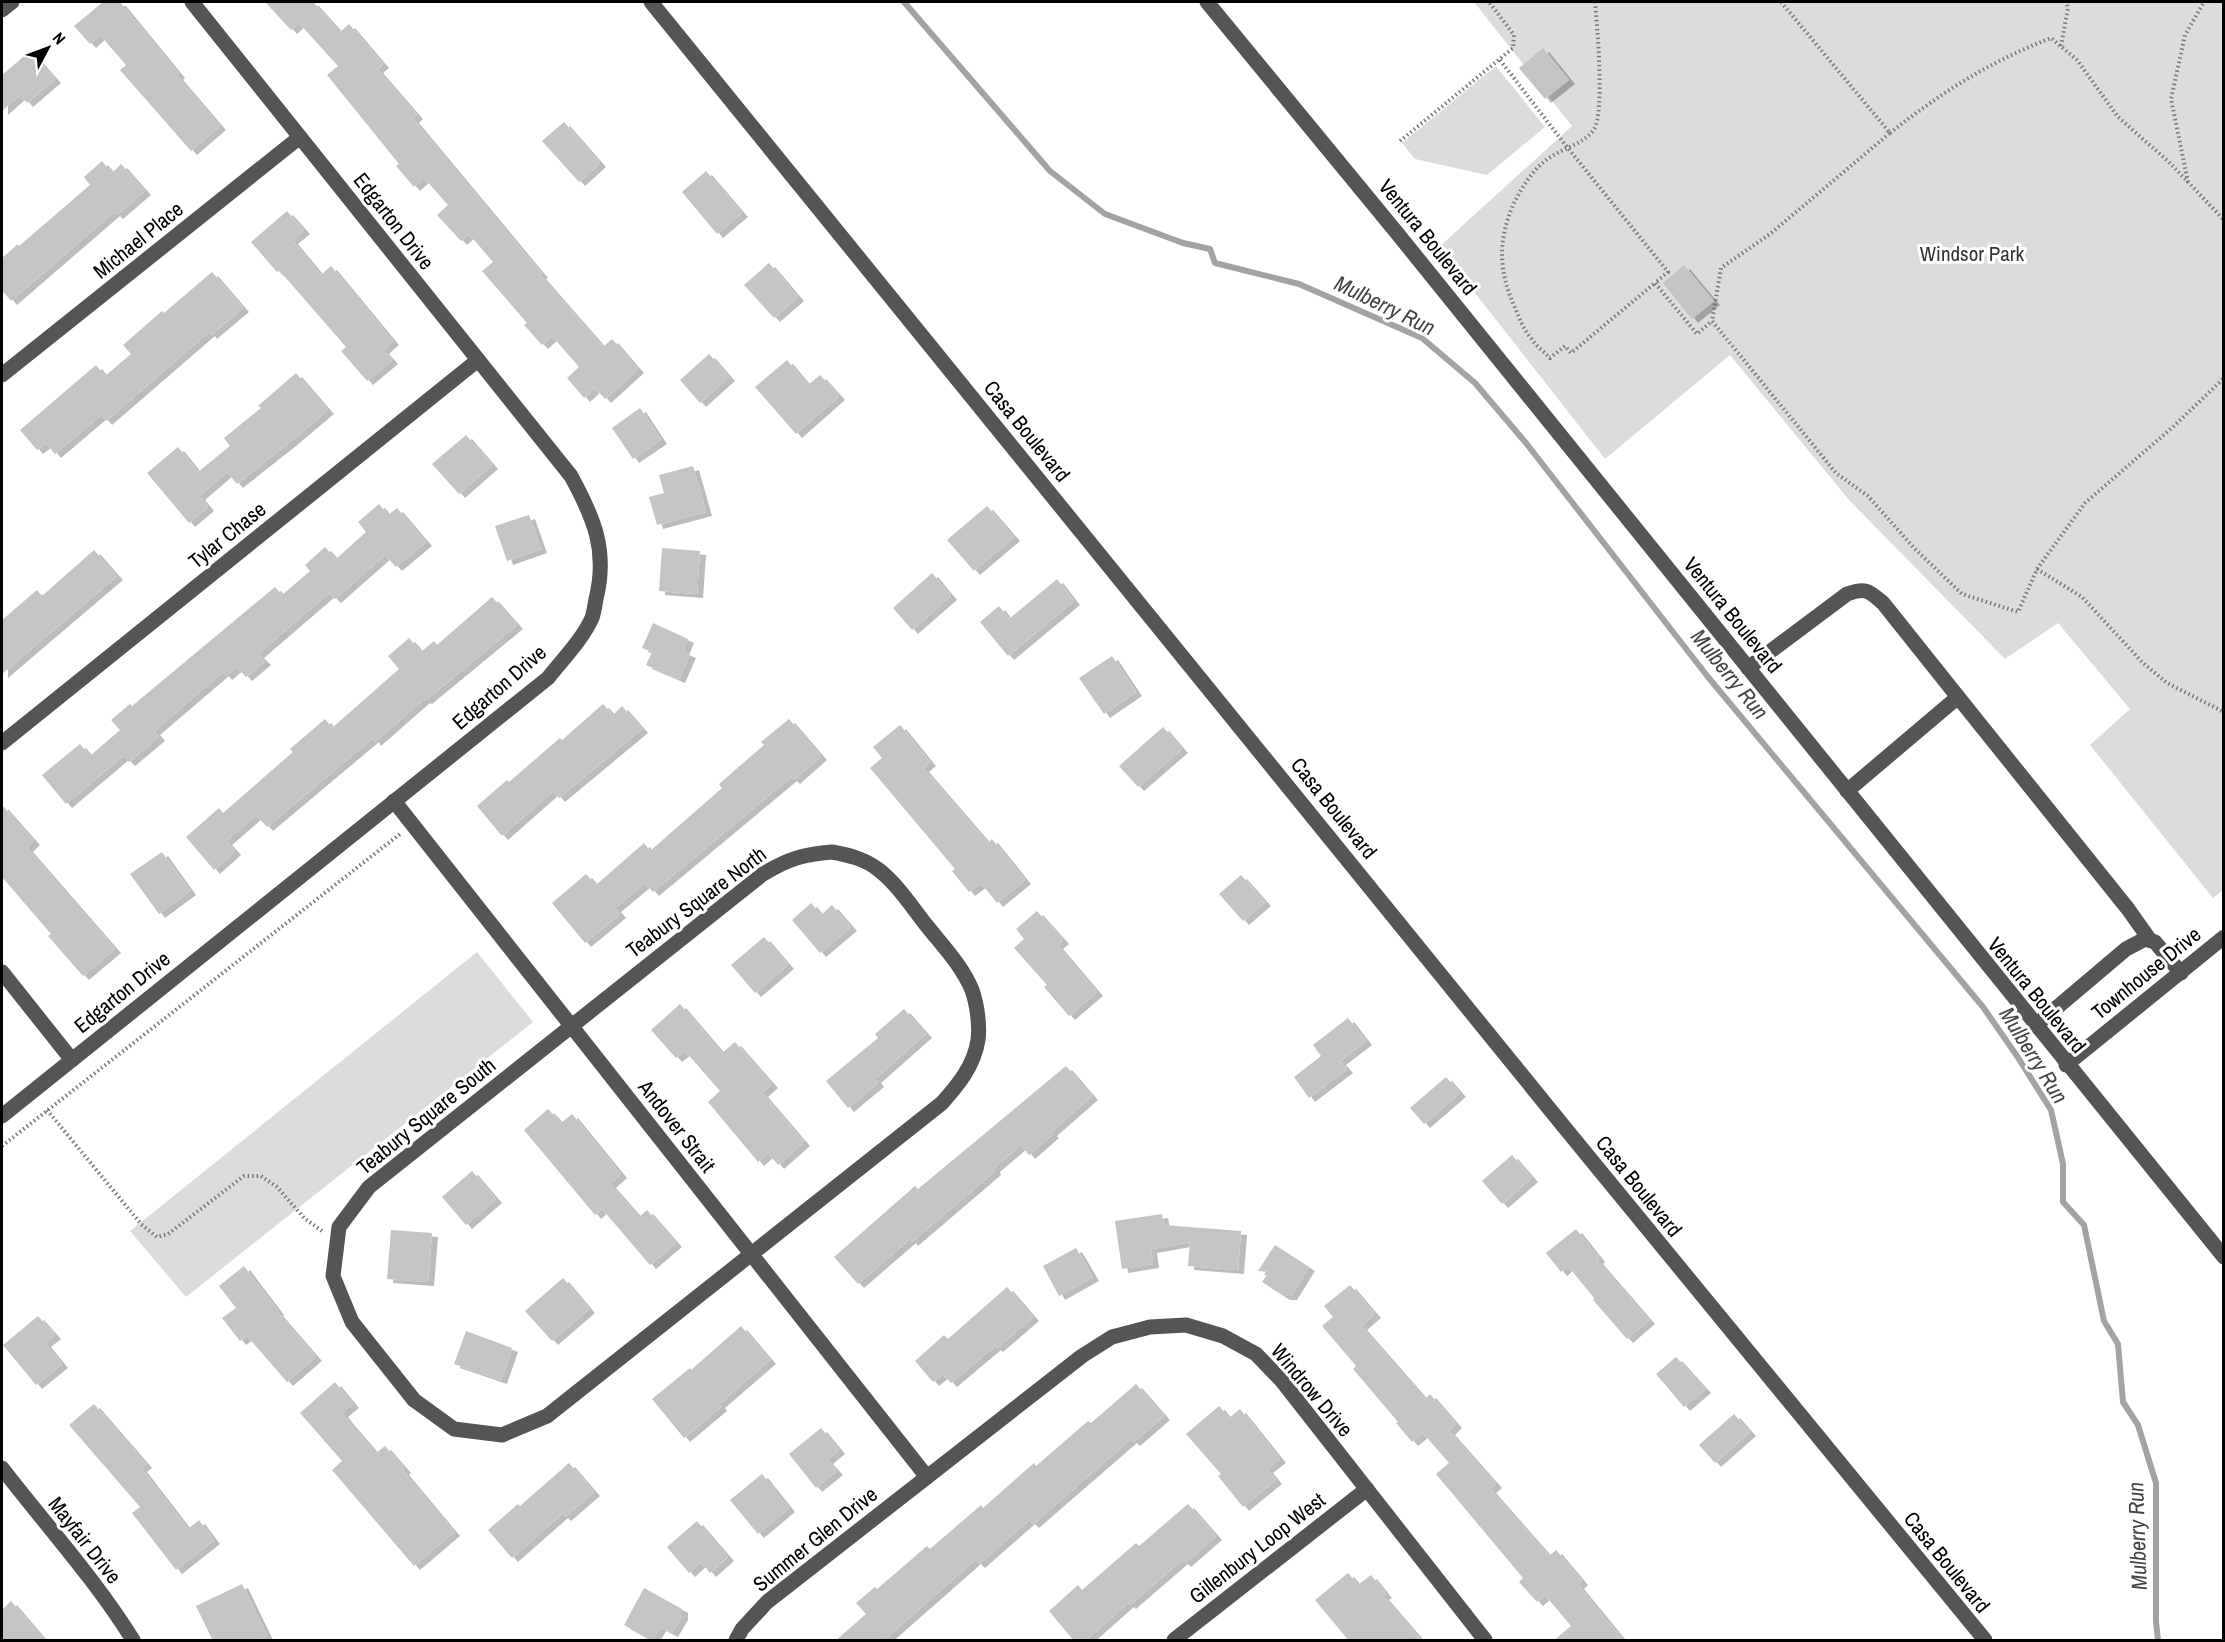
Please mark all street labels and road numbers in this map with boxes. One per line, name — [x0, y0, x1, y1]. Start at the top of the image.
street label: Edgarton Drive — [347, 166, 441, 276]
street label: Ventura Boulevard — [1372, 173, 1484, 301]
street label: Michael Place — [87, 195, 189, 285]
street label: Casa Boulevard — [977, 374, 1077, 488]
street label: Tylar Chase — [182, 495, 272, 575]
street label: Ventura Boulevard — [1677, 551, 1789, 679]
street label: Edgarton Drive — [446, 638, 552, 736]
street label: Casa Boulevard — [1284, 751, 1384, 865]
street label: Teabury Square North — [620, 840, 772, 964]
street label: Townhouse Drive — [2085, 920, 2207, 1026]
street label: Ventura Boulevard — [1981, 931, 2093, 1059]
street label: Edgarton Drive — [68, 944, 176, 1040]
street label: Teabury Square South — [350, 1051, 502, 1181]
street label: Andover Strait — [631, 1073, 722, 1178]
street label: Casa Boulevard — [1589, 1129, 1689, 1243]
street label: Windrow Drive — [1264, 1337, 1360, 1443]
street label: Summer Glen Drive — [747, 1480, 883, 1598]
street label: Gillenbury Loop West — [1183, 1486, 1331, 1610]
street label: Mayfair Drive — [42, 1490, 128, 1590]
street label: Casa Boulevard — [1897, 1505, 1997, 1619]

